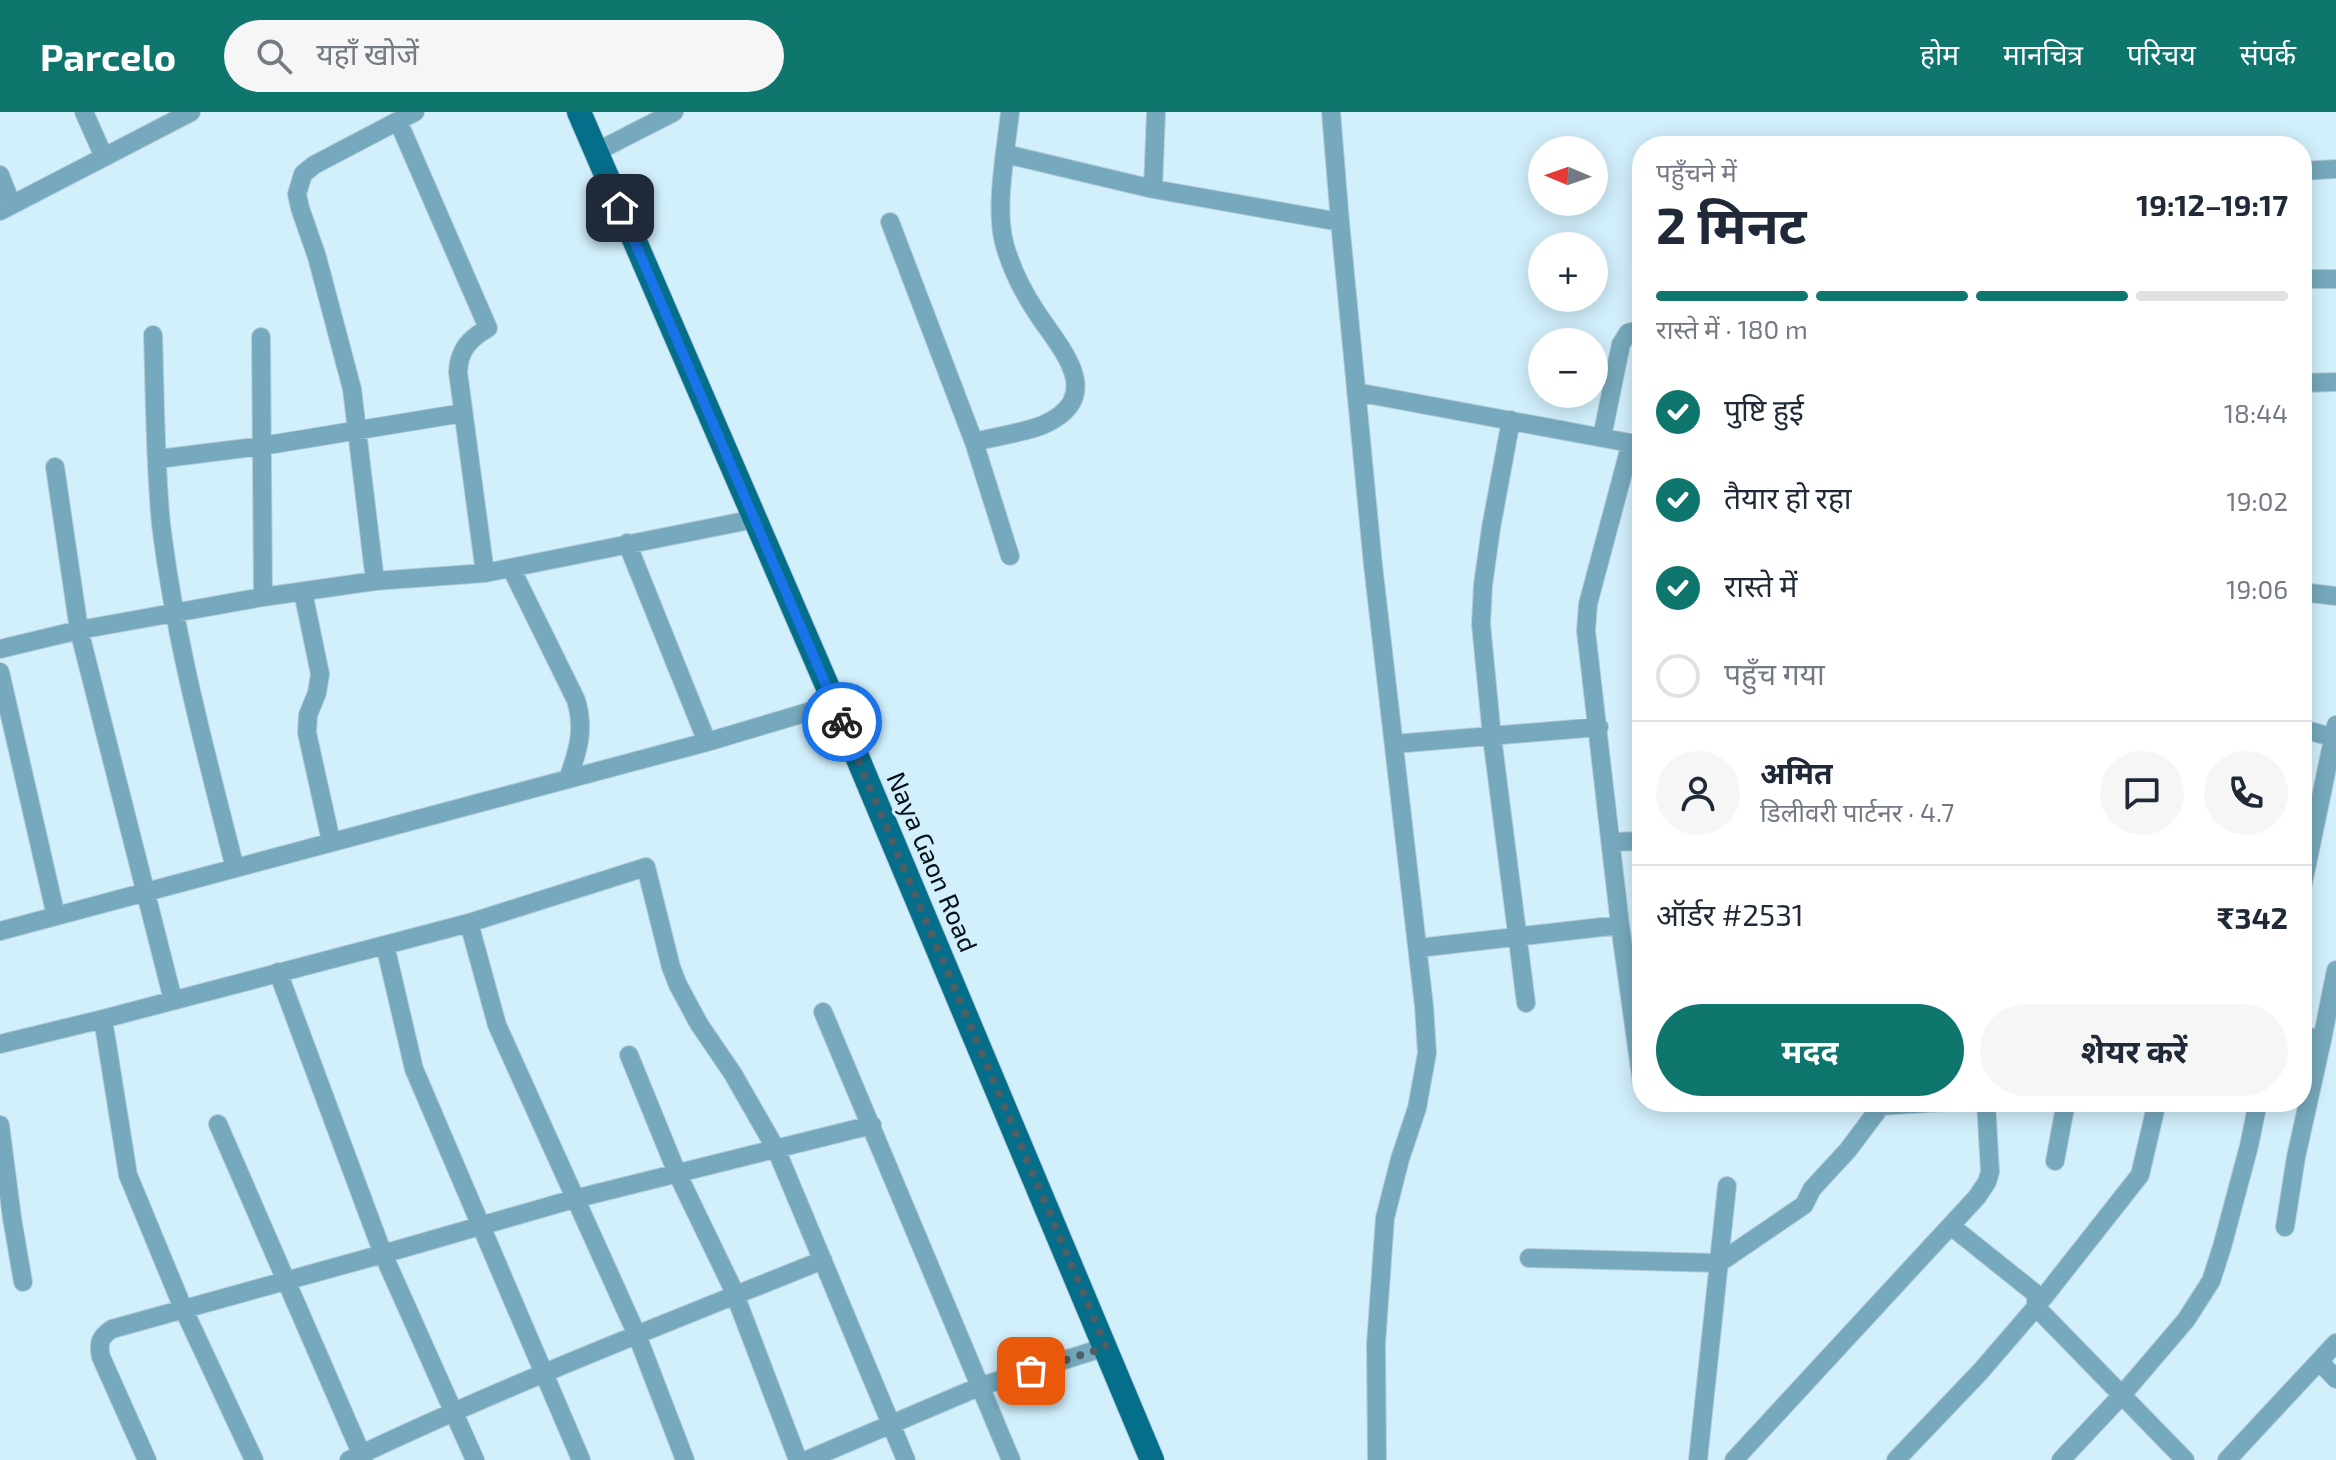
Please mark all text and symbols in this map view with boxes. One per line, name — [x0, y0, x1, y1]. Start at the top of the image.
search box — [224, 20, 784, 92]
text: Parcelo — [40, 33, 176, 79]
icon: search — [252, 34, 296, 78]
text: यहाँ खोजें — [316, 35, 419, 71]
text: होम — [1920, 37, 1959, 71]
text: मानचित्र — [2003, 37, 2083, 71]
text: परिचय — [2127, 37, 2196, 71]
text: संपर्क — [2240, 37, 2296, 71]
north arrow — [1528, 136, 1608, 216]
map controls — [1528, 136, 1608, 408]
text: पहुँचने में — [1656, 156, 1737, 187]
pin — [586, 174, 654, 242]
icon: home — [598, 186, 642, 230]
text: 19:12–19:17 — [2136, 186, 2288, 222]
text: 2 मिनट — [1656, 192, 1807, 254]
button: + — [1528, 232, 1608, 312]
text: रास्ते में · 180 m — [1656, 313, 1808, 344]
button: − — [1528, 328, 1608, 408]
icon: check — [1656, 390, 1700, 434]
text: पुष्टि हुई — [1724, 391, 1804, 427]
text: 18:44 — [2224, 397, 2288, 428]
icon: check — [1656, 478, 1700, 522]
text: तैयार हो रहा — [1724, 479, 1852, 515]
text: 19:02 — [2226, 485, 2288, 516]
icon: check — [1656, 566, 1700, 610]
text: रास्ते में — [1724, 567, 1797, 603]
text: 19:06 — [2226, 573, 2288, 604]
text: पहुँच गया — [1724, 655, 1825, 691]
courier — [802, 682, 882, 762]
icon: bike — [820, 700, 864, 744]
button: person — [1656, 751, 1740, 835]
button: chat — [2100, 751, 2184, 835]
button: phone — [2204, 751, 2288, 835]
text: अमित — [1760, 754, 1833, 790]
street label: Naya Gaon Road — [882, 767, 985, 956]
text: डिलीवरी पार्टनर · 4.7 — [1760, 796, 1954, 827]
text: ऑर्डर #2531 — [1656, 896, 1804, 932]
text: ₹342 — [2217, 899, 2288, 935]
button: मदद — [1656, 1004, 1964, 1096]
button: शेयर करें — [1980, 1004, 2288, 1096]
pin — [997, 1337, 1065, 1405]
icon: bag — [1009, 1349, 1053, 1393]

